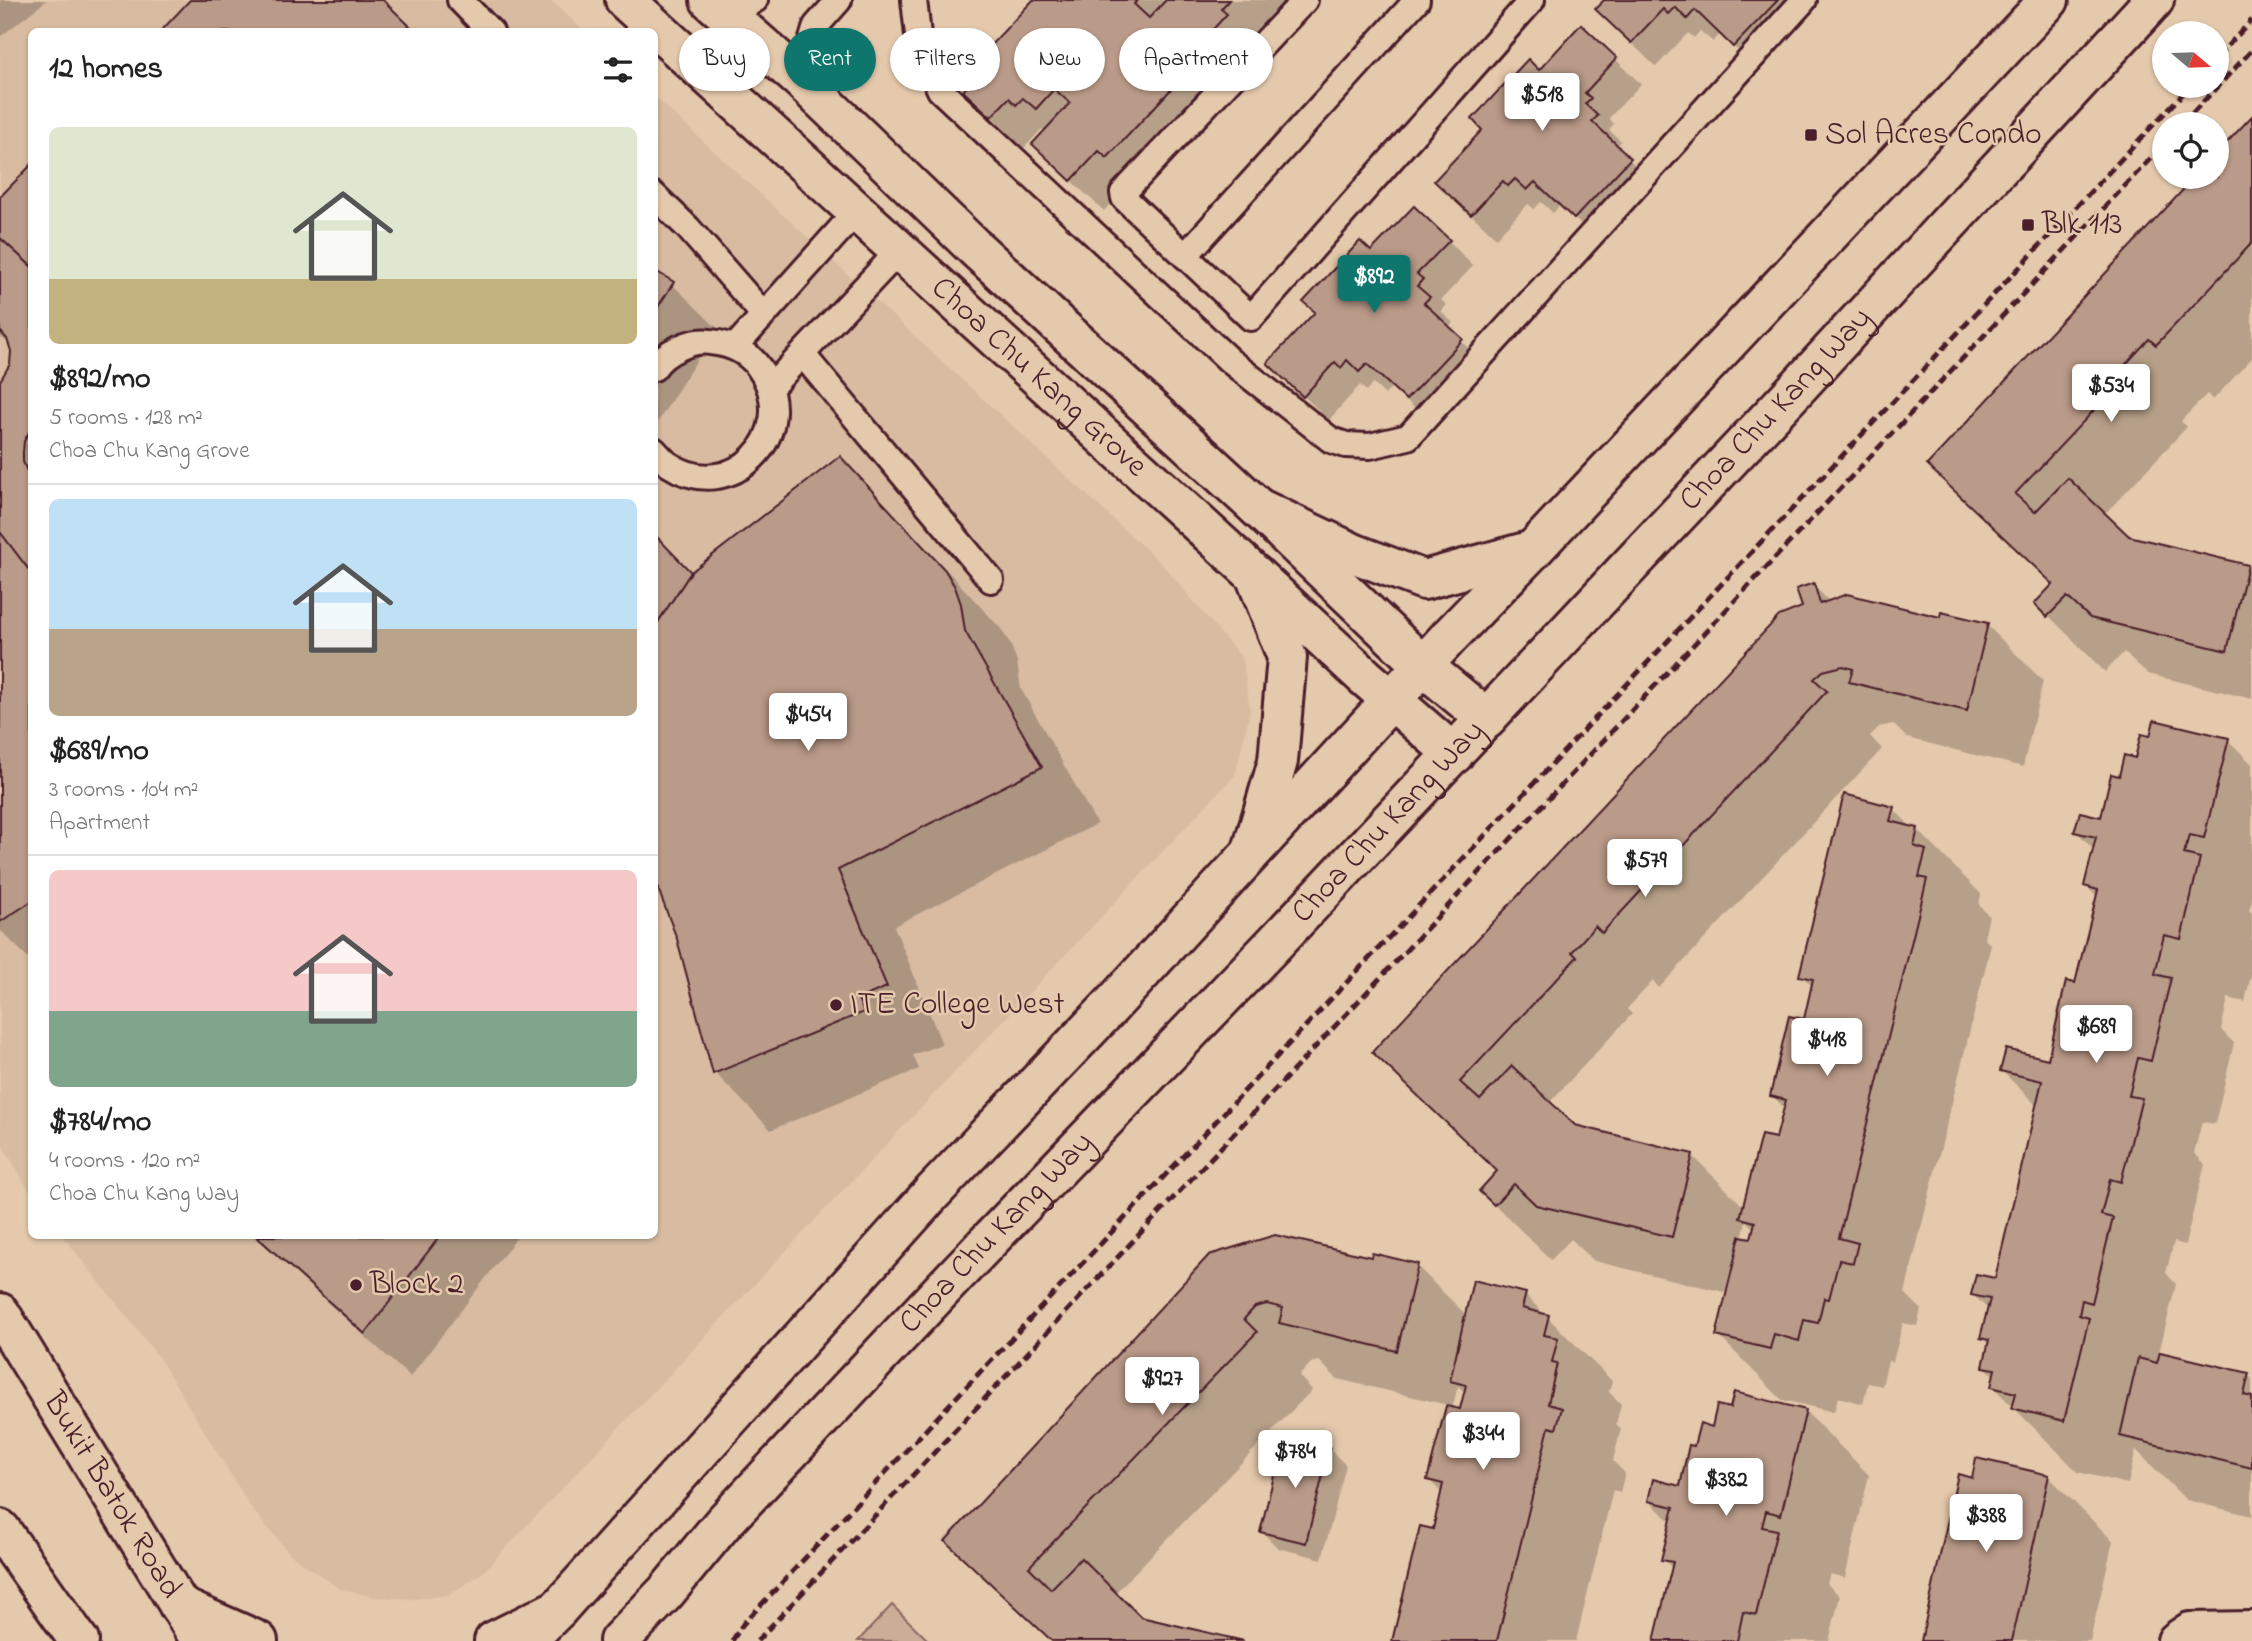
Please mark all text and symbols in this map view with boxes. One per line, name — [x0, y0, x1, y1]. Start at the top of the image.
north arrow — [2152, 21, 2230, 98]
map controls — [2152, 21, 2229, 189]
chip: Buy — [679, 28, 770, 91]
chip: Rent — [784, 28, 876, 91]
chip: Filters — [890, 28, 1000, 91]
chip: New — [1014, 28, 1105, 91]
chip: Apartment — [1119, 28, 1273, 91]
text: 12 homes — [49, 48, 163, 92]
icon: filters — [599, 51, 637, 89]
pin: $518 — [1501, 74, 1583, 133]
text: $518 — [1520, 79, 1564, 112]
place label: Sol Acres Condo — [1825, 112, 2042, 159]
button: locate — [2152, 112, 2229, 189]
marker: Sol Acres Condo — [1803, 127, 1819, 143]
icon: home — [280, 173, 406, 299]
place label: Blk 113 — [2041, 202, 2123, 249]
marker: Blk 113 — [2020, 217, 2036, 233]
pin: $892 — [1333, 256, 1415, 315]
text: $892 — [1354, 261, 1394, 294]
street label: Choa Chu Kang Grove — [920, 266, 1158, 489]
street label: Choa Chu Kang Way — [1669, 297, 1884, 522]
text: $892/mo — [49, 358, 151, 402]
pin: $534 — [2070, 364, 2152, 424]
text: $534 — [2088, 370, 2134, 403]
text: 5 rooms · 128 m² — [49, 402, 203, 435]
text: Choa Chu Kang Grove — [49, 435, 249, 468]
icon: home — [280, 545, 406, 671]
pin: $454 — [767, 694, 849, 753]
text: $454 — [785, 699, 831, 732]
street label: Choa Chu Kang Way — [1281, 710, 1496, 935]
text: $689/mo — [49, 730, 149, 774]
text: 3 rooms · 104 m² — [49, 774, 198, 807]
text: Apartment — [49, 807, 150, 840]
pin: $579 — [1604, 839, 1686, 899]
text: $579 — [1623, 845, 1667, 878]
icon: home — [280, 916, 406, 1042]
place label: ITE College West — [850, 982, 1065, 1029]
marker: ITE College West — [828, 997, 844, 1013]
pin: $689 — [2055, 1006, 2137, 1065]
text: $689 — [2076, 1011, 2116, 1044]
pin: $418 — [1786, 1018, 1868, 1078]
text: $418 — [1807, 1024, 1847, 1057]
text: $784/mo — [49, 1101, 151, 1145]
street label: Choa Chu Kang Way — [888, 1121, 1105, 1345]
text: 4 rooms · 120 m² — [49, 1145, 200, 1178]
text: Choa Chu Kang Way — [49, 1178, 239, 1211]
place label: Block 2 — [369, 1262, 464, 1309]
marker: Block 2 — [348, 1277, 364, 1293]
pin: $927 — [1121, 1358, 1203, 1417]
text: $927 — [1141, 1363, 1183, 1396]
street label: Bukit Batok Road — [30, 1382, 193, 1608]
pin: $344 — [1442, 1412, 1524, 1472]
text: $344 — [1462, 1418, 1504, 1451]
pin: $784 — [1254, 1430, 1336, 1490]
text: $784 — [1274, 1436, 1316, 1469]
pin: $382 — [1685, 1458, 1767, 1518]
text: $382 — [1704, 1464, 1748, 1497]
pin: $388 — [1945, 1494, 2027, 1554]
text: $388 — [1966, 1500, 2006, 1533]

